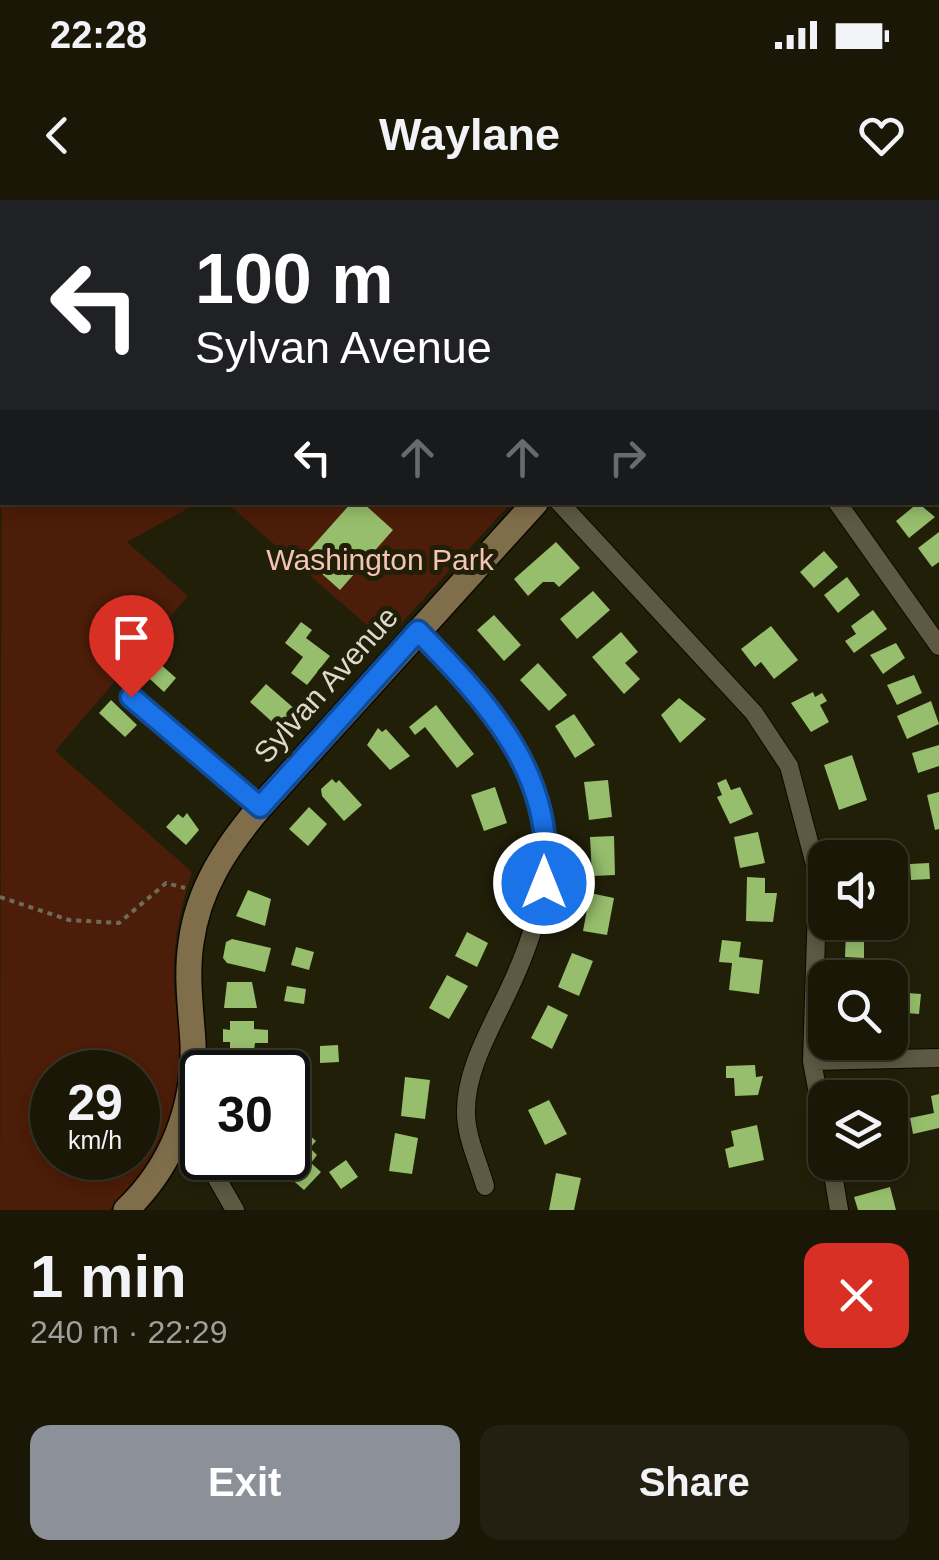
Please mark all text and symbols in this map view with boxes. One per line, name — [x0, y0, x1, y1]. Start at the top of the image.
text: 22:28 — [50, 14, 147, 56]
icon: back — [30, 108, 85, 163]
icon: heart — [854, 108, 909, 163]
text: Waylane — [379, 109, 560, 160]
icon: left — [30, 240, 160, 370]
text: 100 m — [195, 240, 393, 318]
text: Sylvan Avenue — [195, 322, 492, 373]
icon: left — [285, 430, 340, 485]
icon: ahead — [390, 430, 445, 485]
icon: ahead — [495, 430, 550, 485]
icon: right — [600, 430, 655, 485]
park label: Washington Park — [266, 543, 495, 576]
pin — [89, 595, 174, 698]
street label: Sylvan Avenue — [247, 600, 404, 769]
icon: arrive — [104, 610, 159, 665]
position arrow — [492, 831, 596, 935]
map controls — [808, 840, 908, 1180]
button: sound — [808, 840, 908, 940]
button: search — [808, 960, 908, 1060]
speed limit sign: 30 — [180, 1050, 310, 1180]
text: 29 — [67, 1075, 123, 1131]
button: layers — [808, 1080, 908, 1180]
text: km/h — [68, 1126, 122, 1154]
text: 1 min — [30, 1243, 187, 1310]
button: close — [804, 1243, 909, 1348]
text: 240 m · 22:29 — [30, 1314, 227, 1350]
button: Exit — [30, 1425, 460, 1540]
button: Share — [480, 1425, 909, 1540]

